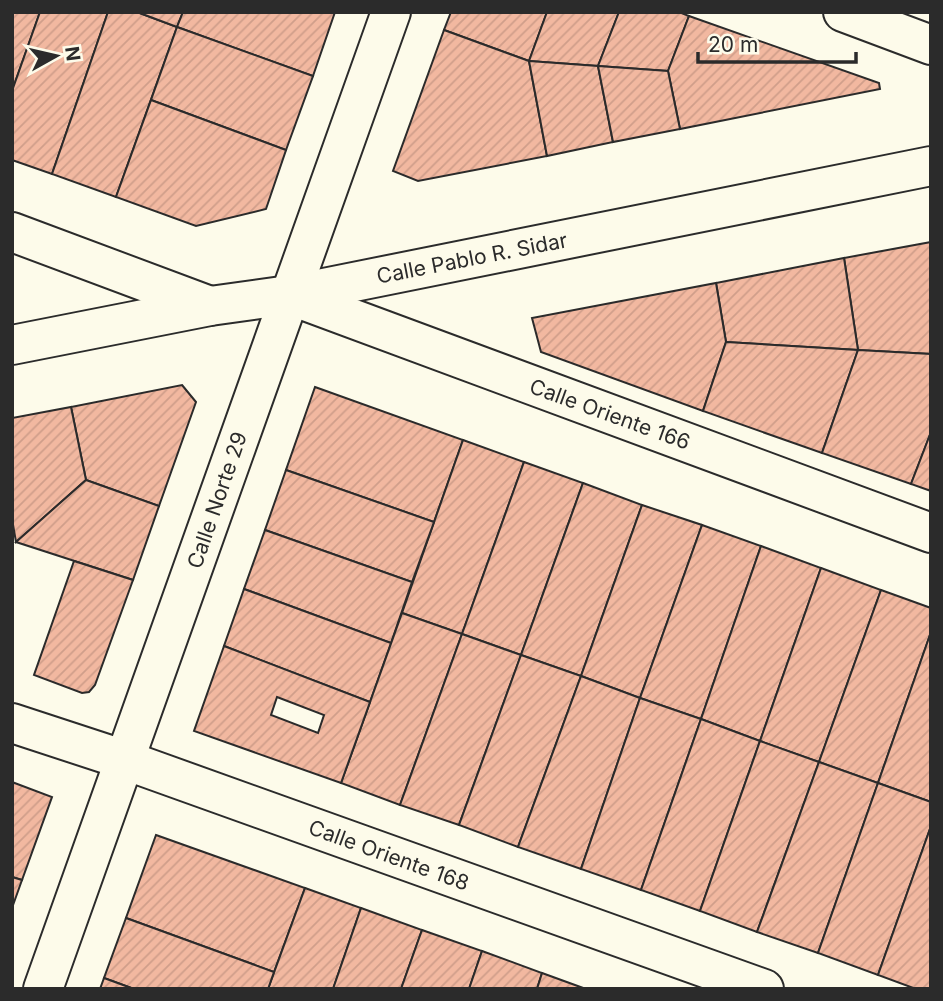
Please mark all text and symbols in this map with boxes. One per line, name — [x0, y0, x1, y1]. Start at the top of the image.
north arrow — [21, 21, 91, 91]
scale bar — [698, 21, 856, 65]
text: 20 m — [708, 32, 758, 57]
text: N — [60, 45, 85, 62]
street label: Calle Pablo R. Sidar — [375, 227, 570, 289]
street label: Calle Oriente 166 — [526, 373, 694, 455]
street label: Calle Norte 29 — [182, 428, 252, 572]
street label: Calle Oriente 168 — [305, 814, 473, 896]

